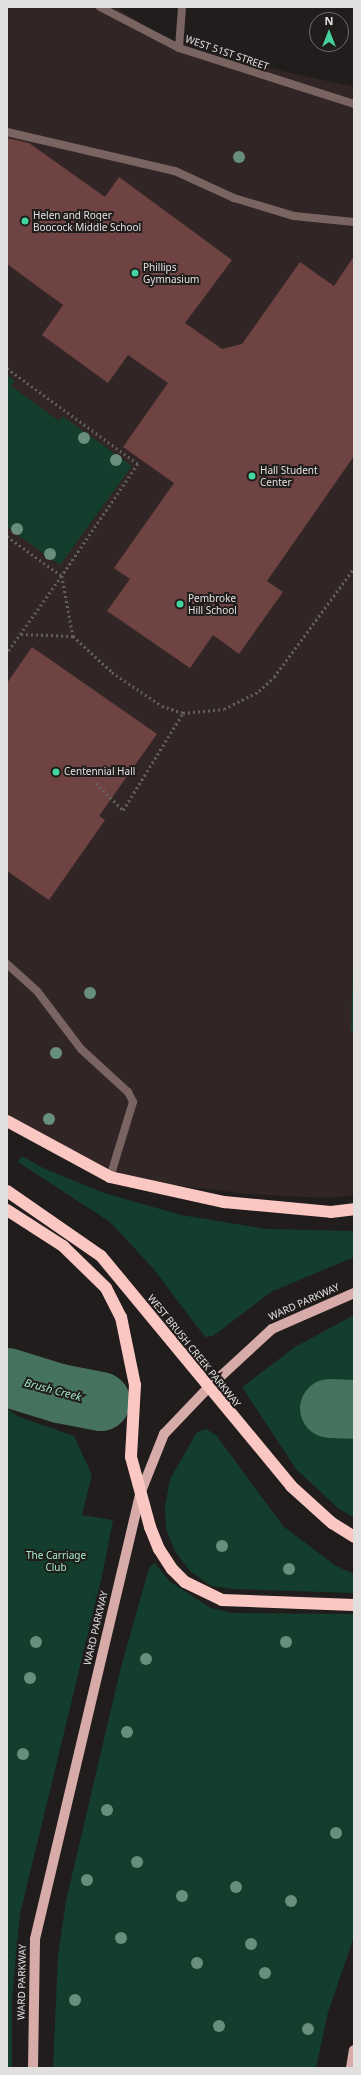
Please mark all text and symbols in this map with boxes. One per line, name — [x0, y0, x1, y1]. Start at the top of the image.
north arrow — [309, 12, 349, 52]
text: N — [325, 13, 333, 28]
street label: WEST 51ST STREET — [184, 33, 270, 73]
place label: Helen and Roger Boocock Middle School — [33, 209, 141, 232]
marker: Helen and Roger Boocock Middle School — [20, 216, 30, 226]
place label: Phillips Gymnasium — [143, 261, 199, 284]
marker: Phillips Gymnasium — [130, 268, 140, 278]
place label: Hall Student Center — [260, 464, 318, 488]
marker: Hall Student Center — [247, 471, 257, 481]
place label: Pembroke Hill School — [188, 592, 237, 616]
marker: Pembroke Hill School — [175, 599, 185, 609]
place label: Centennial Hall — [64, 766, 135, 778]
marker: Centennial Hall — [51, 767, 61, 777]
street label: WARD PARKWAY — [267, 1281, 341, 1323]
street label: WEST BRUSH CREEK PARKWAY — [145, 1292, 243, 1410]
water label: Brush Creek — [23, 1376, 83, 1404]
park label: The Carriage Club — [26, 1549, 86, 1572]
street label: WARD PARKWAY — [82, 1590, 110, 1666]
street label: WARD PARKWAY — [15, 1944, 29, 2020]

